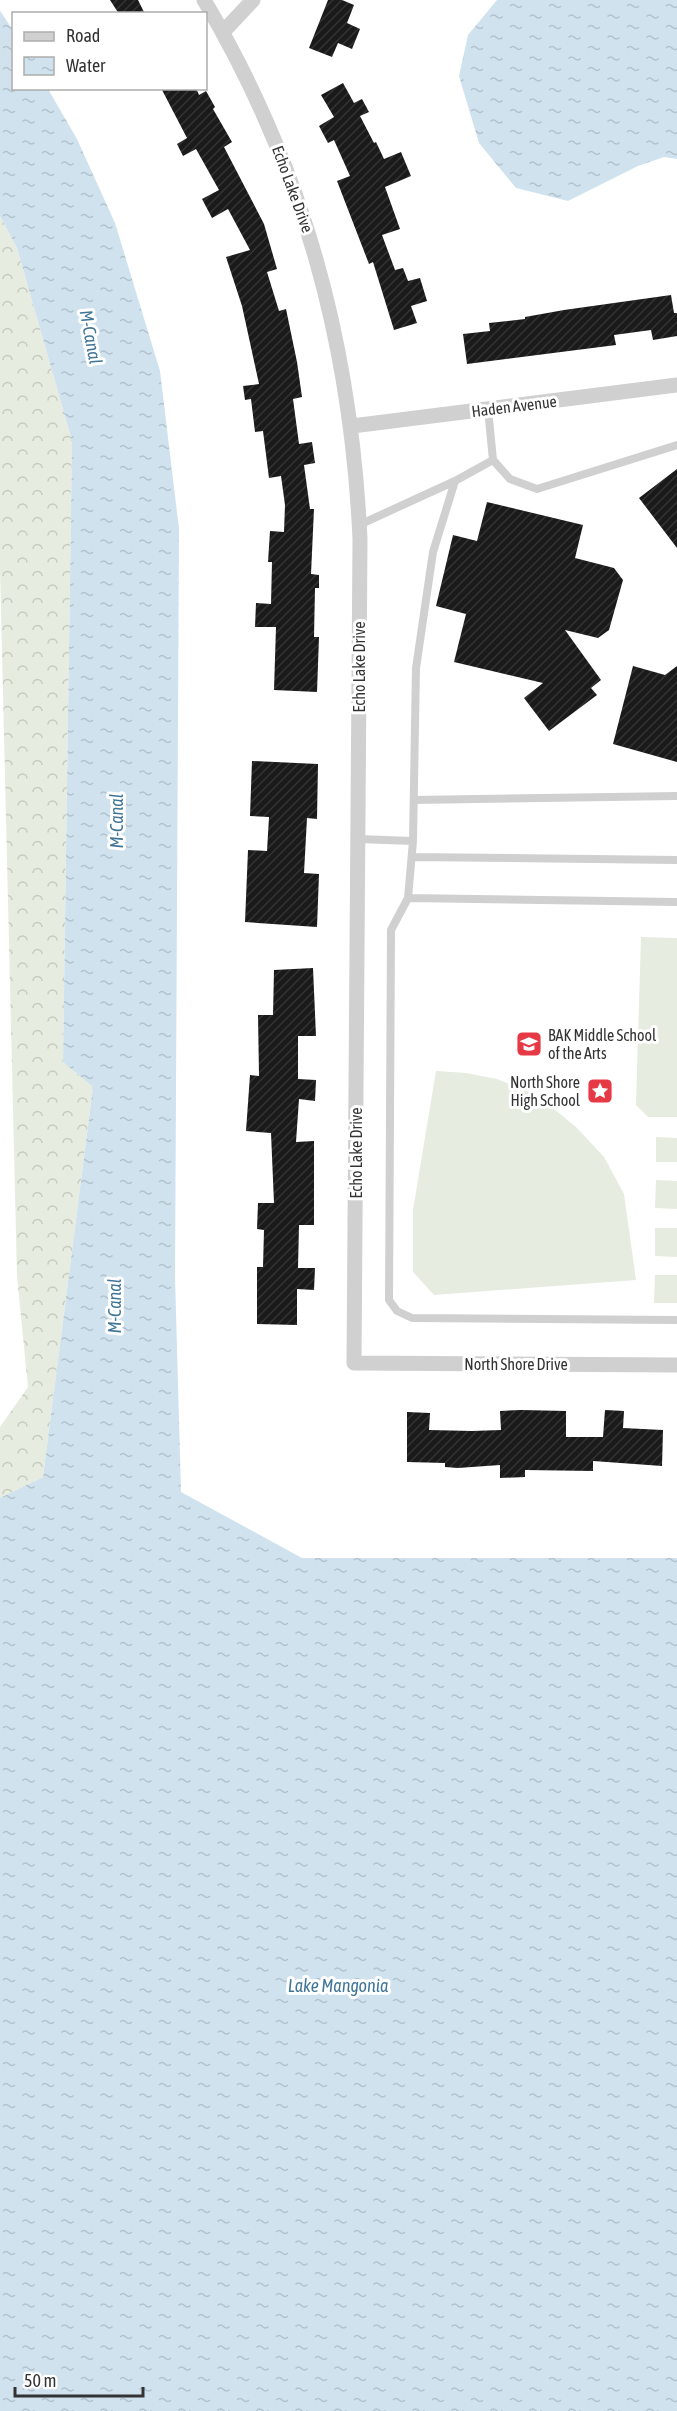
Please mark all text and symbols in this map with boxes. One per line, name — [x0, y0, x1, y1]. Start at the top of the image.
legend — [12, 12, 207, 90]
text: Road — [66, 25, 100, 46]
text: Water — [66, 55, 106, 76]
street label: Echo Lake Drive — [269, 143, 317, 235]
water label: M-Canal — [75, 308, 107, 366]
street label: Haden Avenue — [470, 392, 558, 420]
street label: Echo Lake Drive — [350, 621, 368, 713]
water label: M-Canal — [106, 794, 127, 848]
place label: BAK Middle School of the Arts — [548, 1026, 657, 1062]
school or university icon: BAK Middle School of the Arts — [514, 1029, 544, 1059]
place label: North Shore High School — [510, 1073, 581, 1110]
place icon: North Shore High School — [585, 1076, 615, 1106]
street label: Echo Lake Drive — [347, 1107, 365, 1199]
water label: M-Canal — [104, 1279, 125, 1333]
street label: North Shore Drive — [464, 1355, 568, 1373]
water label: Lake Mangonia — [288, 1975, 389, 1996]
scale bar — [15, 2360, 142, 2398]
text: 50 m — [24, 2370, 56, 2391]

